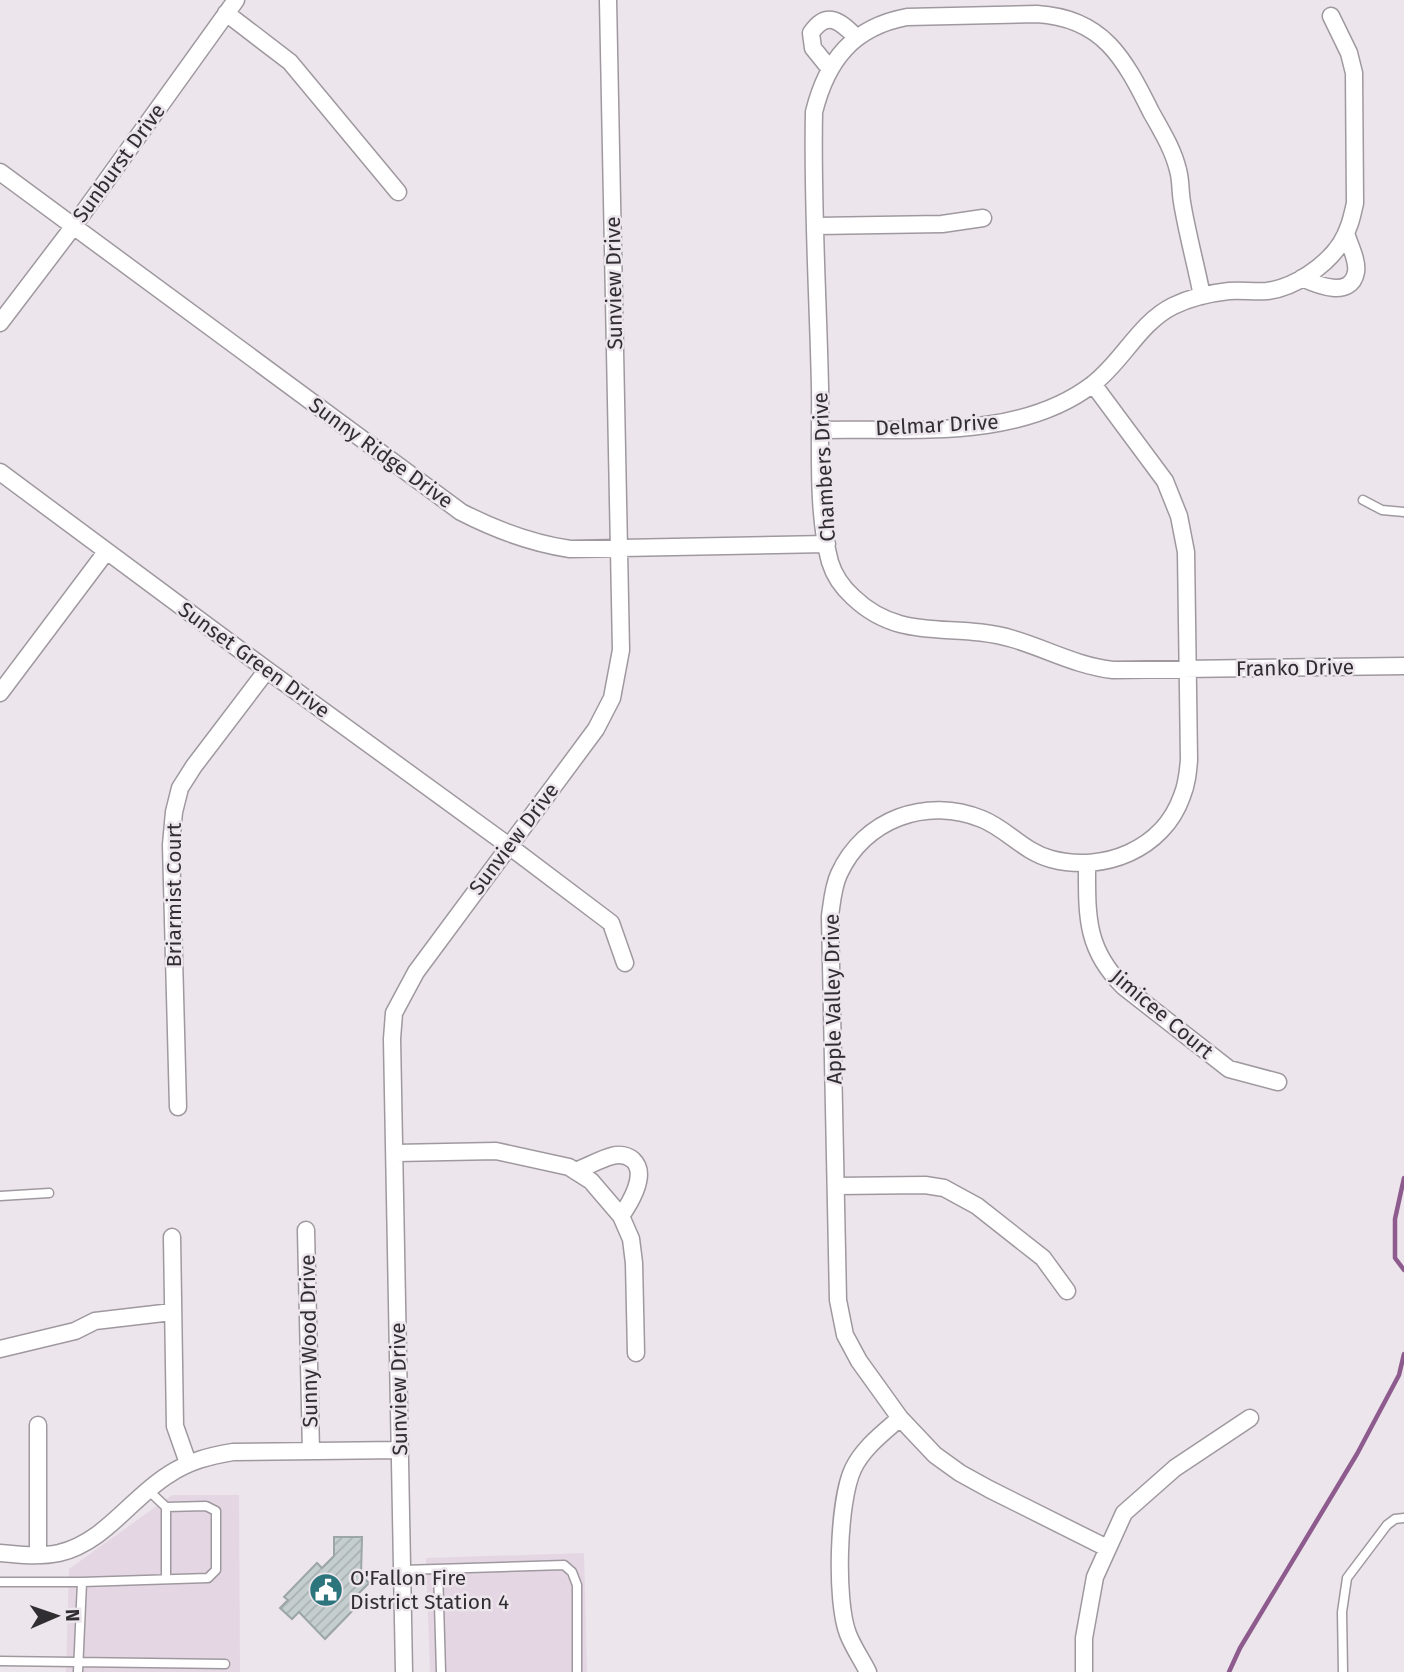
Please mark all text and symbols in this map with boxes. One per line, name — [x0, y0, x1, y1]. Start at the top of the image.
street label: Sunburst Drive — [67, 98, 171, 228]
street label: Sunview Drive — [600, 216, 628, 350]
street label: Sunny Ridge Drive — [304, 392, 458, 514]
street label: Chambers Drive — [807, 392, 841, 542]
street label: Delmar Drive — [875, 409, 999, 441]
street label: Sunset Green Drive — [173, 596, 335, 724]
street label: Franko Drive — [1236, 654, 1354, 682]
street label: Sunview Drive — [463, 778, 565, 900]
street label: Briarmist Court — [161, 822, 187, 967]
street label: Apple Valley Drive — [819, 913, 847, 1085]
street label: Jimicee Court — [1105, 964, 1219, 1065]
street label: Sunny Wood Drive — [294, 1254, 324, 1428]
street label: Sunview Drive — [385, 1322, 413, 1456]
place label: O'Fallon Fire District Station 4 — [350, 1565, 509, 1615]
public building icon: O'Fallon Fire District Station 4 — [307, 1571, 345, 1609]
north arrow — [21, 1581, 91, 1651]
text: N — [61, 1609, 84, 1622]

